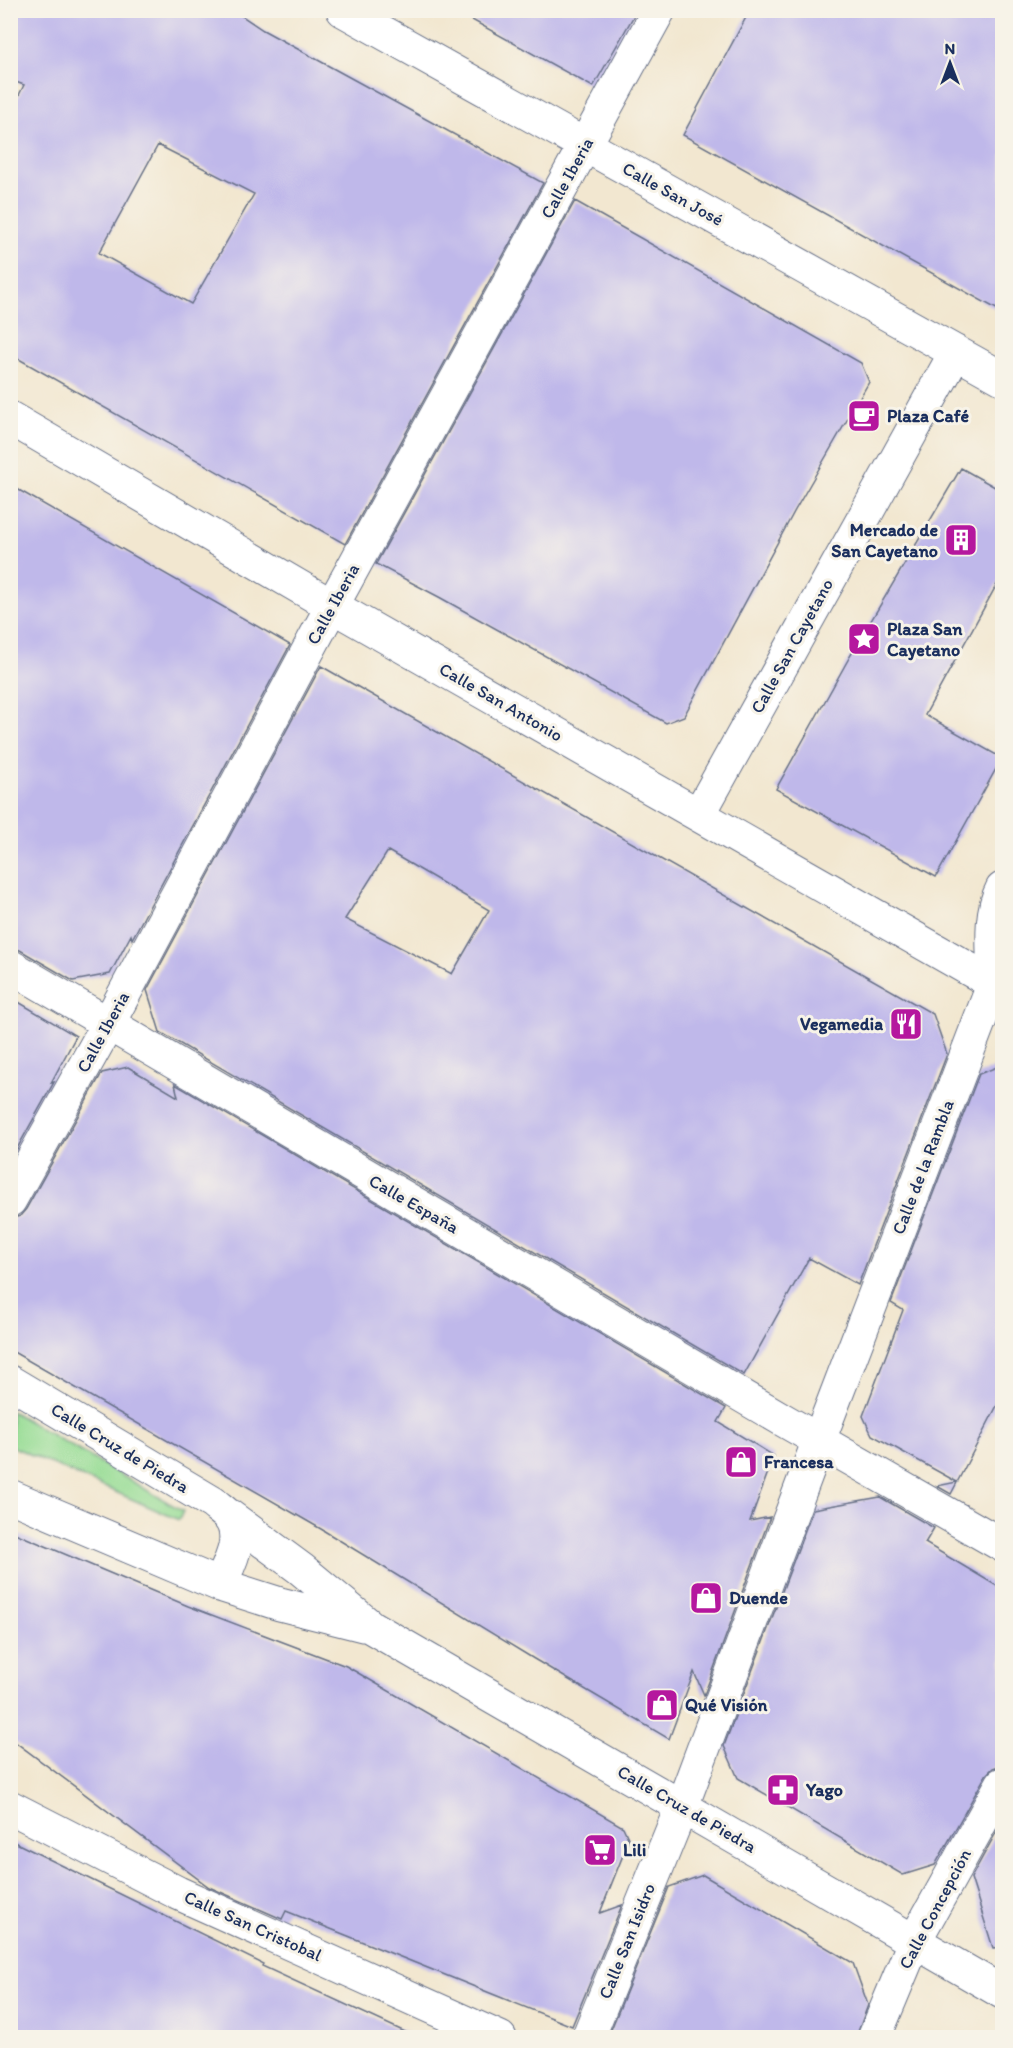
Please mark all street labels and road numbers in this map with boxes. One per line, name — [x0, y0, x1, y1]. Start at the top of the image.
street label: Calle Iberia — [536, 134, 598, 222]
street label: Calle San José — [619, 157, 727, 231]
street label: Calle Iberia — [302, 560, 364, 648]
street label: Calle San Cayetano — [746, 575, 838, 717]
street label: Calle San Antonio — [435, 658, 567, 746]
street label: Calle Iberia — [72, 988, 134, 1076]
street label: Calle de la Rambla — [887, 1096, 959, 1238]
street label: Calle España — [365, 1169, 463, 1239]
street label: Calle Cruz de Piedra — [47, 1398, 193, 1498]
street label: Calle Cruz de Piedra — [614, 1760, 761, 1858]
street label: Calle Concepción — [894, 1845, 976, 1973]
street label: Calle San Isidro — [594, 1880, 660, 2002]
street label: Calle San Cristobal — [181, 1886, 325, 1966]

